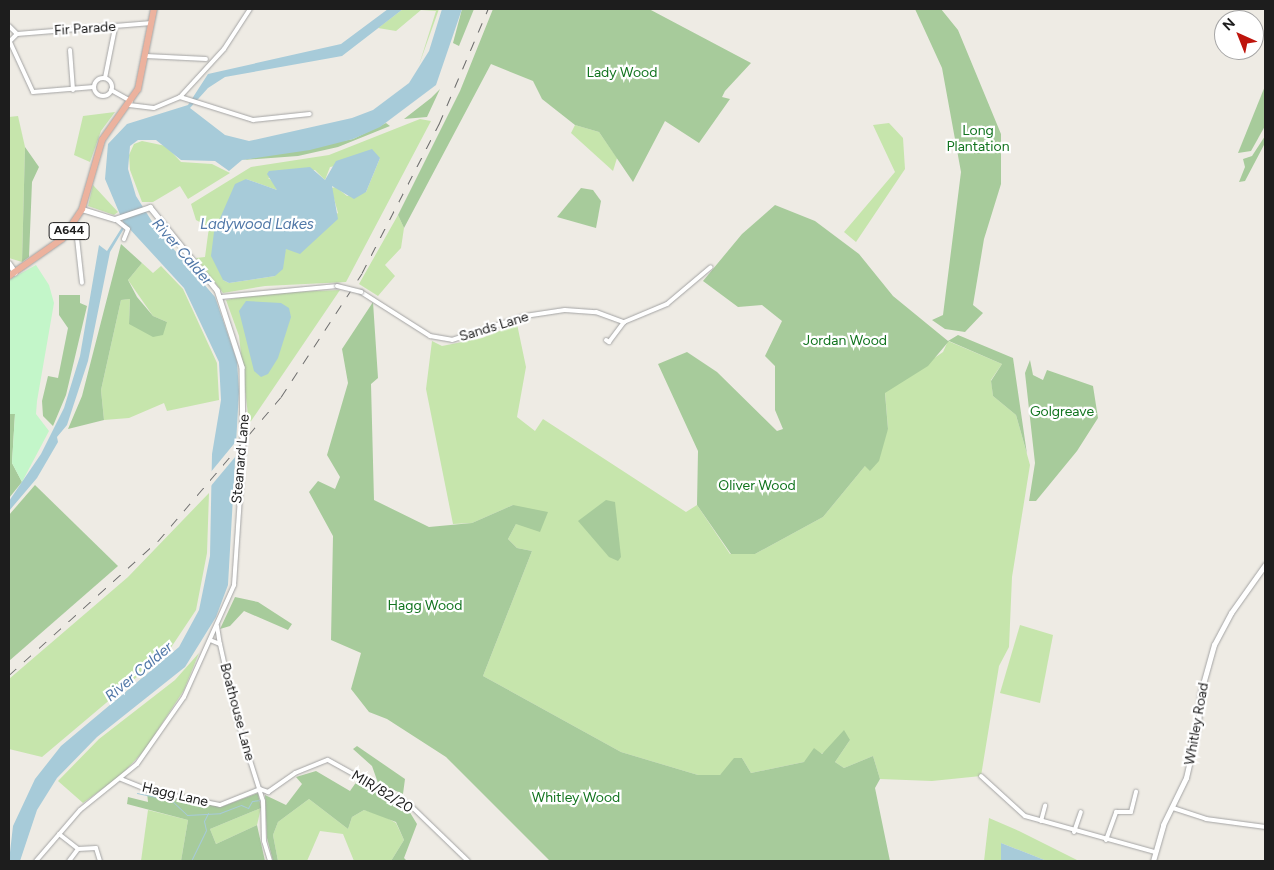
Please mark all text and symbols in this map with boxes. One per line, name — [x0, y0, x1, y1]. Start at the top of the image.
north arrow — [1214, 10, 1264, 60]
text: N — [1219, 15, 1239, 34]
street label: Fir Parade — [54, 18, 116, 40]
park label: Lady Wood — [587, 65, 657, 81]
park label: Long Plantation — [946, 123, 1010, 156]
water label: River Calder — [148, 215, 216, 289]
water label: Ladywood Lakes — [200, 216, 314, 234]
road number: A644 — [48, 222, 90, 240]
street label: Sands Lane — [457, 308, 531, 346]
park label: Jordan Wood — [803, 333, 887, 349]
park label: Golgreave — [1030, 404, 1094, 420]
street label: Steanard Lane — [229, 414, 253, 504]
park label: Oliver Wood — [718, 478, 796, 494]
park label: Hagg Wood — [388, 598, 462, 614]
water label: River Calder — [102, 639, 176, 705]
street label: Boathouse Lane — [216, 661, 258, 763]
street label: Whitley Road — [1181, 681, 1213, 767]
street label: MIR/82/20 — [348, 767, 416, 817]
street label: Hagg Lane — [140, 779, 210, 811]
park label: Whitley Wood — [532, 790, 620, 806]

